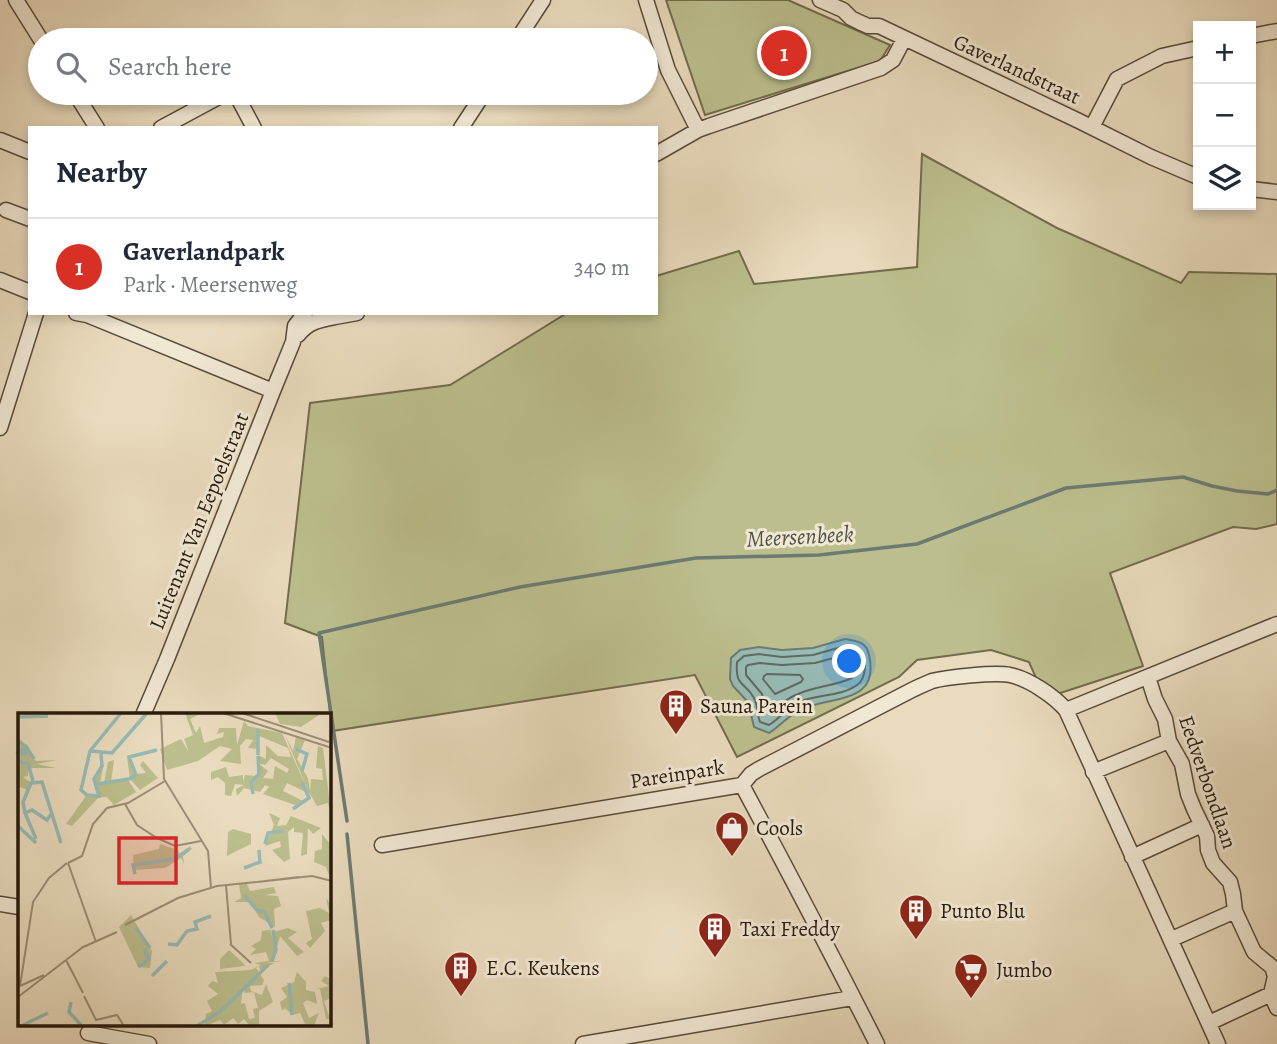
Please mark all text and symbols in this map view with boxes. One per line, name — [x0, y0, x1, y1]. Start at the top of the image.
map controls — [1193, 21, 1256, 210]
button: + — [1193, 21, 1256, 84]
pin: 1 — [761, 27, 807, 79]
street label: Gaverlandstraat — [949, 27, 1085, 111]
search box — [28, 28, 658, 105]
icon: search — [52, 48, 90, 86]
text: Search here — [108, 49, 232, 84]
button: − — [1193, 84, 1256, 147]
button: layers — [1193, 147, 1256, 210]
text: Nearby — [56, 152, 147, 192]
text: Gaverlandpark — [123, 234, 285, 269]
text: 1 — [75, 252, 83, 283]
text: 340 m — [574, 252, 630, 283]
text: Park · Meersenweg — [123, 269, 297, 300]
street label: Luitenant Van Eepoelstraat — [143, 408, 255, 634]
water label: Meersenbeek — [746, 518, 854, 555]
your location — [832, 644, 866, 678]
building icon: Sauna Parein — [657, 687, 695, 736]
place label: Sauna Parein — [700, 692, 813, 720]
street label: Eedverbondlaan — [1172, 712, 1244, 852]
inset map — [18, 713, 331, 1026]
street label: Pareinpark — [628, 753, 727, 795]
shop icon: Cools — [713, 809, 751, 858]
place label: Cools — [756, 814, 803, 842]
building icon: Punto Blu — [897, 892, 935, 941]
place label: Punto Blu — [940, 897, 1026, 925]
building icon: Taxi Freddy — [696, 910, 734, 959]
place label: Taxi Freddy — [740, 915, 840, 943]
building icon: E.C. Keukens — [442, 949, 480, 998]
supermarket icon: Jumbo — [952, 951, 990, 1000]
place label: E.C. Keukens — [486, 954, 600, 982]
place label: Jumbo — [996, 956, 1052, 984]

